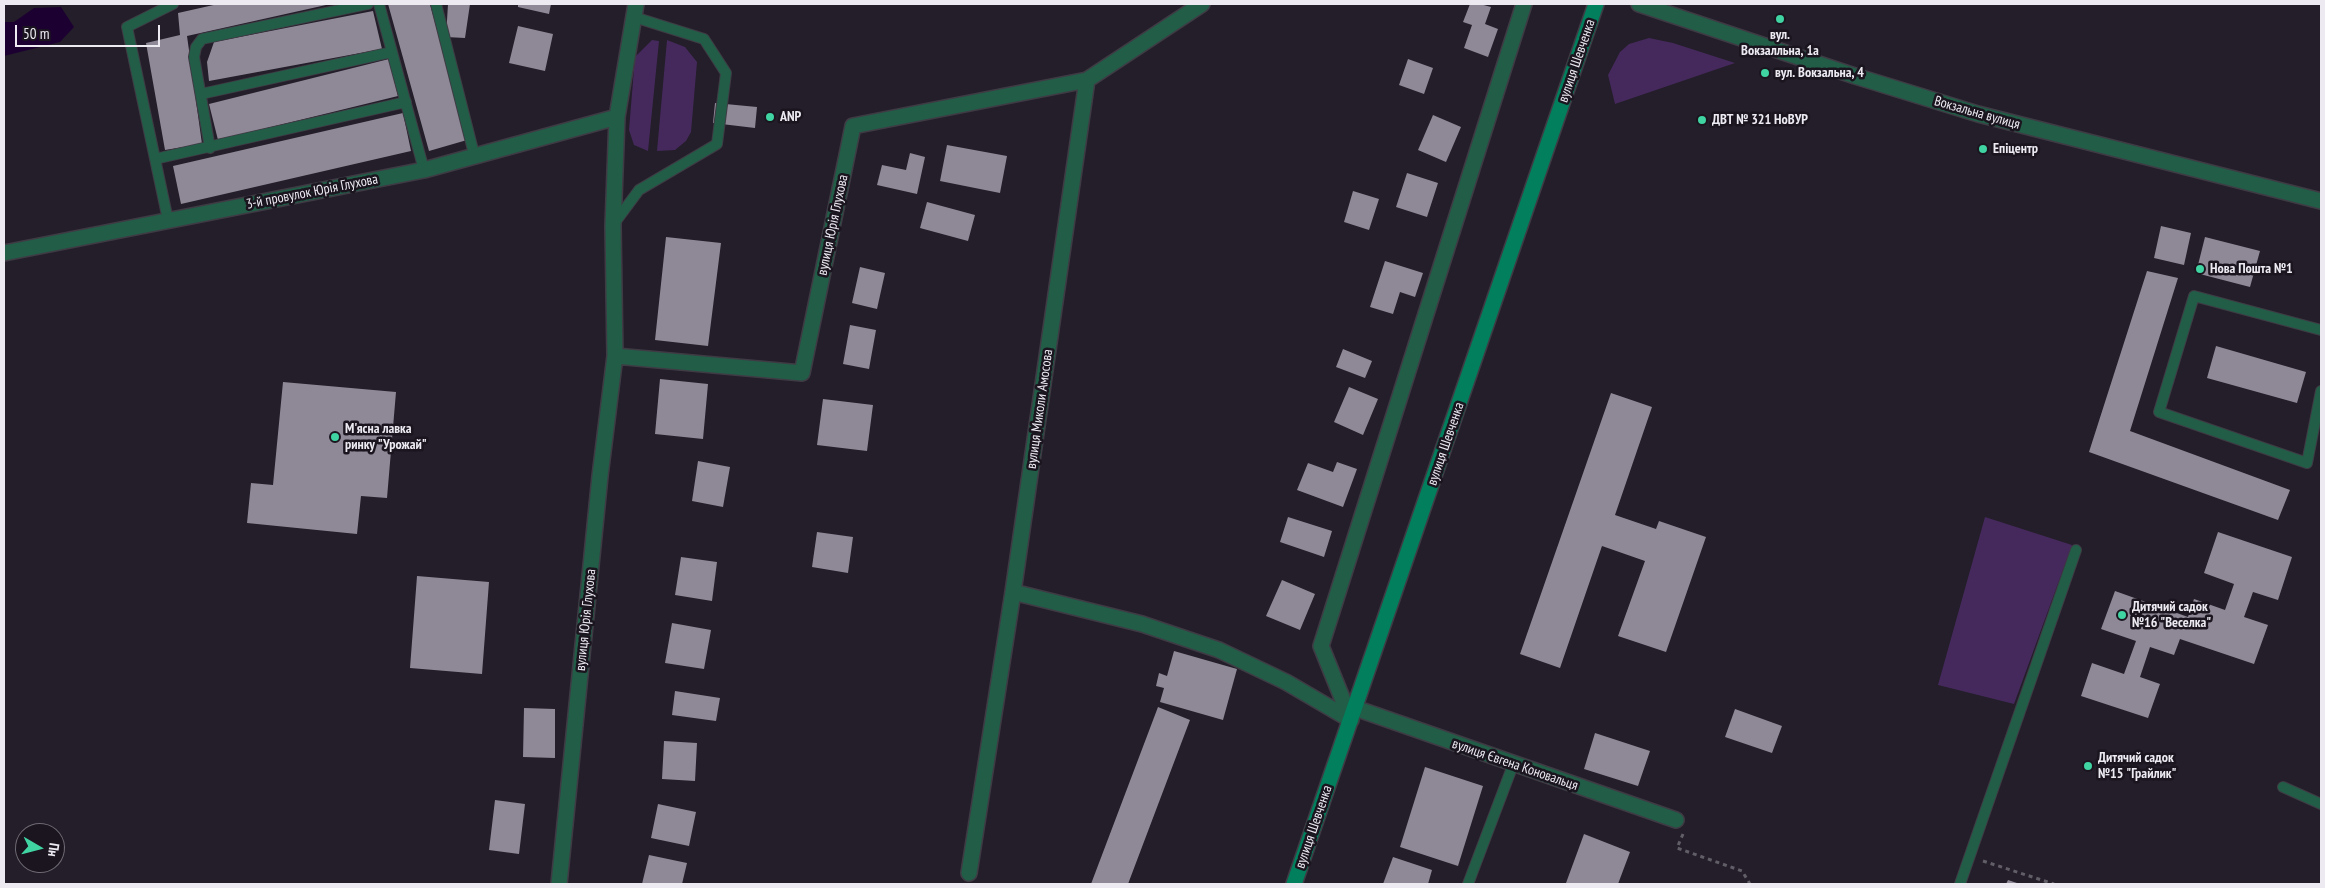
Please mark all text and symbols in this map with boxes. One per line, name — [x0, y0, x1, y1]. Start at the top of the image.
marker: вул. Вокзалльна, 1а — [1774, 13, 1786, 25]
scale bar — [18, 15, 162, 47]
street label: вулиця Шевченка — [1555, 17, 1599, 105]
text: 50 m — [23, 24, 49, 43]
place label: вул. Вокзалльна, 1а — [1741, 27, 1819, 59]
place label: вул. Вокзальна, 4 — [1775, 65, 1864, 81]
marker: вул. Вокзальна, 4 — [1759, 67, 1771, 79]
street label: Вокзальна вулиця — [1932, 93, 2022, 133]
place label: ANP — [780, 109, 801, 125]
marker: ANP — [764, 111, 776, 123]
place label: ДВТ № 321 НоВУР — [1712, 112, 1808, 128]
marker: ДВТ № 321 НоВУР — [1696, 114, 1708, 126]
place label: Епіцентр — [1993, 141, 2038, 157]
marker: Епіцентр — [1977, 143, 1989, 155]
street label: 3-й провулок Юрія Глухова — [245, 171, 379, 213]
street label: вулиця Юрія Глухова — [814, 173, 852, 277]
place label: Нова Пошта №1 — [2210, 261, 2293, 277]
marker: Нова Пошта №1 — [2194, 263, 2206, 275]
street label: вулиця Миколи Амосова — [1023, 348, 1057, 470]
street label: вулиця Шевченка — [1424, 400, 1468, 488]
place label: М'ясна лавка ринку "Урожай" — [345, 421, 427, 454]
marker: М'ясна лавка ринку "Урожай" — [329, 431, 341, 443]
street label: вулиця Юрія Глухова — [572, 568, 600, 672]
place label: Дитячий садок №16 "Веселка" — [2132, 599, 2211, 632]
marker: Дитячий садок №16 "Веселка" — [2116, 609, 2128, 621]
street label: вулиця Євгена Коновальця — [1450, 736, 1580, 794]
place label: Дитячий садок №15 "Грайлик" — [2098, 750, 2176, 782]
marker: Дитячий садок №15 "Грайлик" — [2082, 760, 2094, 772]
street label: вулиця Шевченка — [1292, 783, 1336, 871]
north arrow — [15, 823, 65, 873]
text: Пн — [44, 842, 64, 858]

